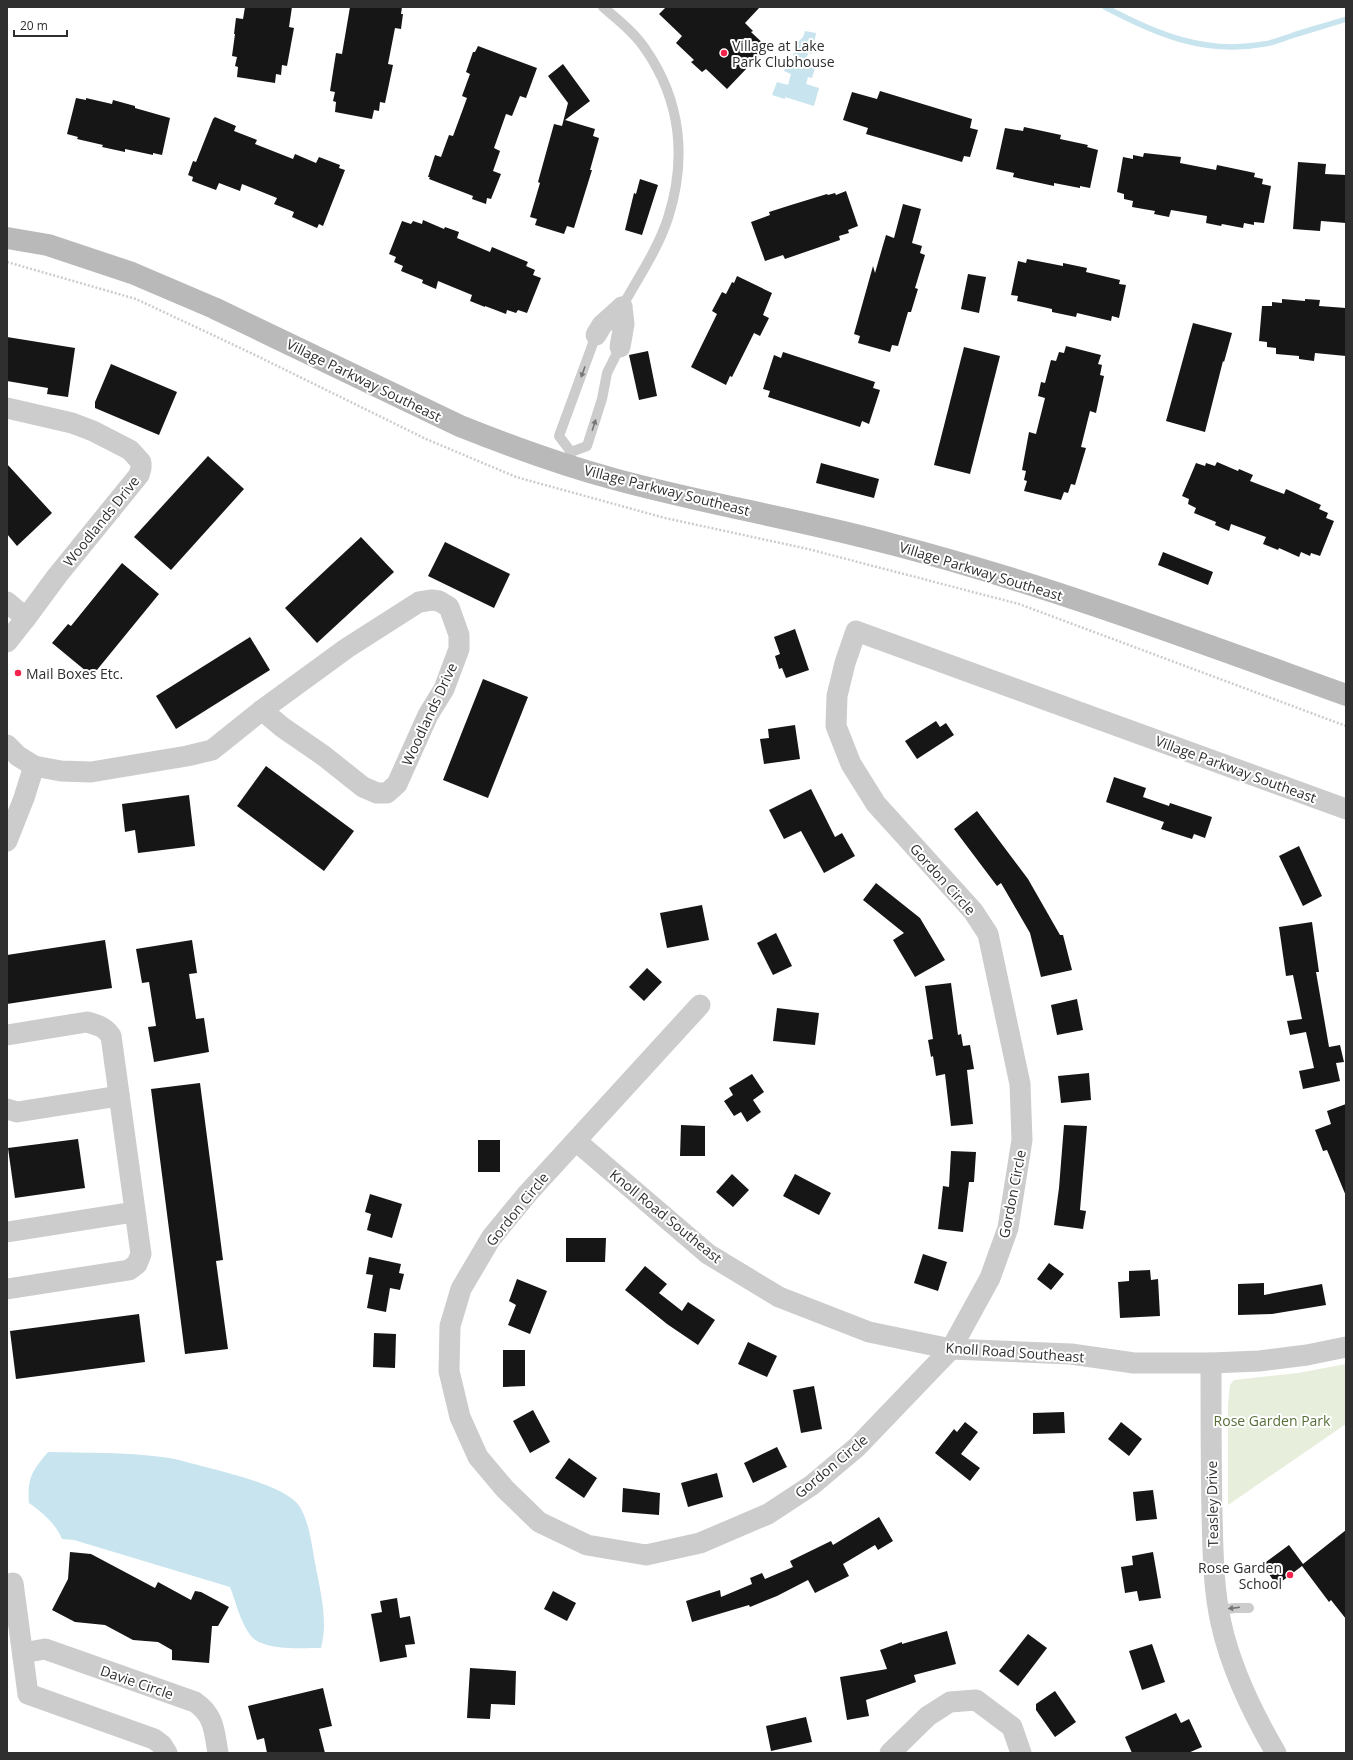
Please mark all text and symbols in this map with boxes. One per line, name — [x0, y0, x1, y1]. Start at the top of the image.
scale bar — [14, 12, 67, 38]
text: 20 m — [20, 17, 48, 34]
place label: Village at Lake Park Clubhouse — [732, 36, 835, 71]
marker: Village at Lake Park Clubhouse — [719, 48, 729, 58]
street label: Village Parkway Southeast — [283, 334, 445, 426]
one-way arrow — [579, 366, 585, 378]
one-way arrow — [591, 419, 597, 431]
street label: Village Parkway Southeast — [582, 460, 752, 520]
street label: Woodlands Drive — [59, 472, 144, 570]
street label: Village Parkway Southeast — [897, 537, 1065, 605]
street label: Woodlands Drive — [397, 659, 461, 768]
place label: Mail Boxes Etc. — [26, 664, 123, 683]
marker: Mail Boxes Etc. — [13, 668, 23, 678]
street label: Village Parkway Southeast — [1153, 731, 1319, 807]
street label: Gordon Circle — [906, 839, 980, 919]
street label: Gordon Circle — [994, 1148, 1030, 1240]
street label: Knoll Road Southeast — [606, 1165, 726, 1267]
street label: Gordon Circle — [481, 1168, 553, 1250]
street label: Knoll Road Southeast — [945, 1338, 1085, 1366]
park label: Rose Garden Park — [1214, 1411, 1331, 1430]
street label: Gordon Circle — [791, 1430, 872, 1502]
street label: Teasley Drive — [1202, 1461, 1222, 1547]
place label: Rose Garden School — [1198, 1558, 1282, 1593]
marker: Rose Garden School — [1285, 1570, 1295, 1580]
one-way arrow — [1228, 1605, 1240, 1611]
street label: Davie Circle — [98, 1661, 176, 1703]

